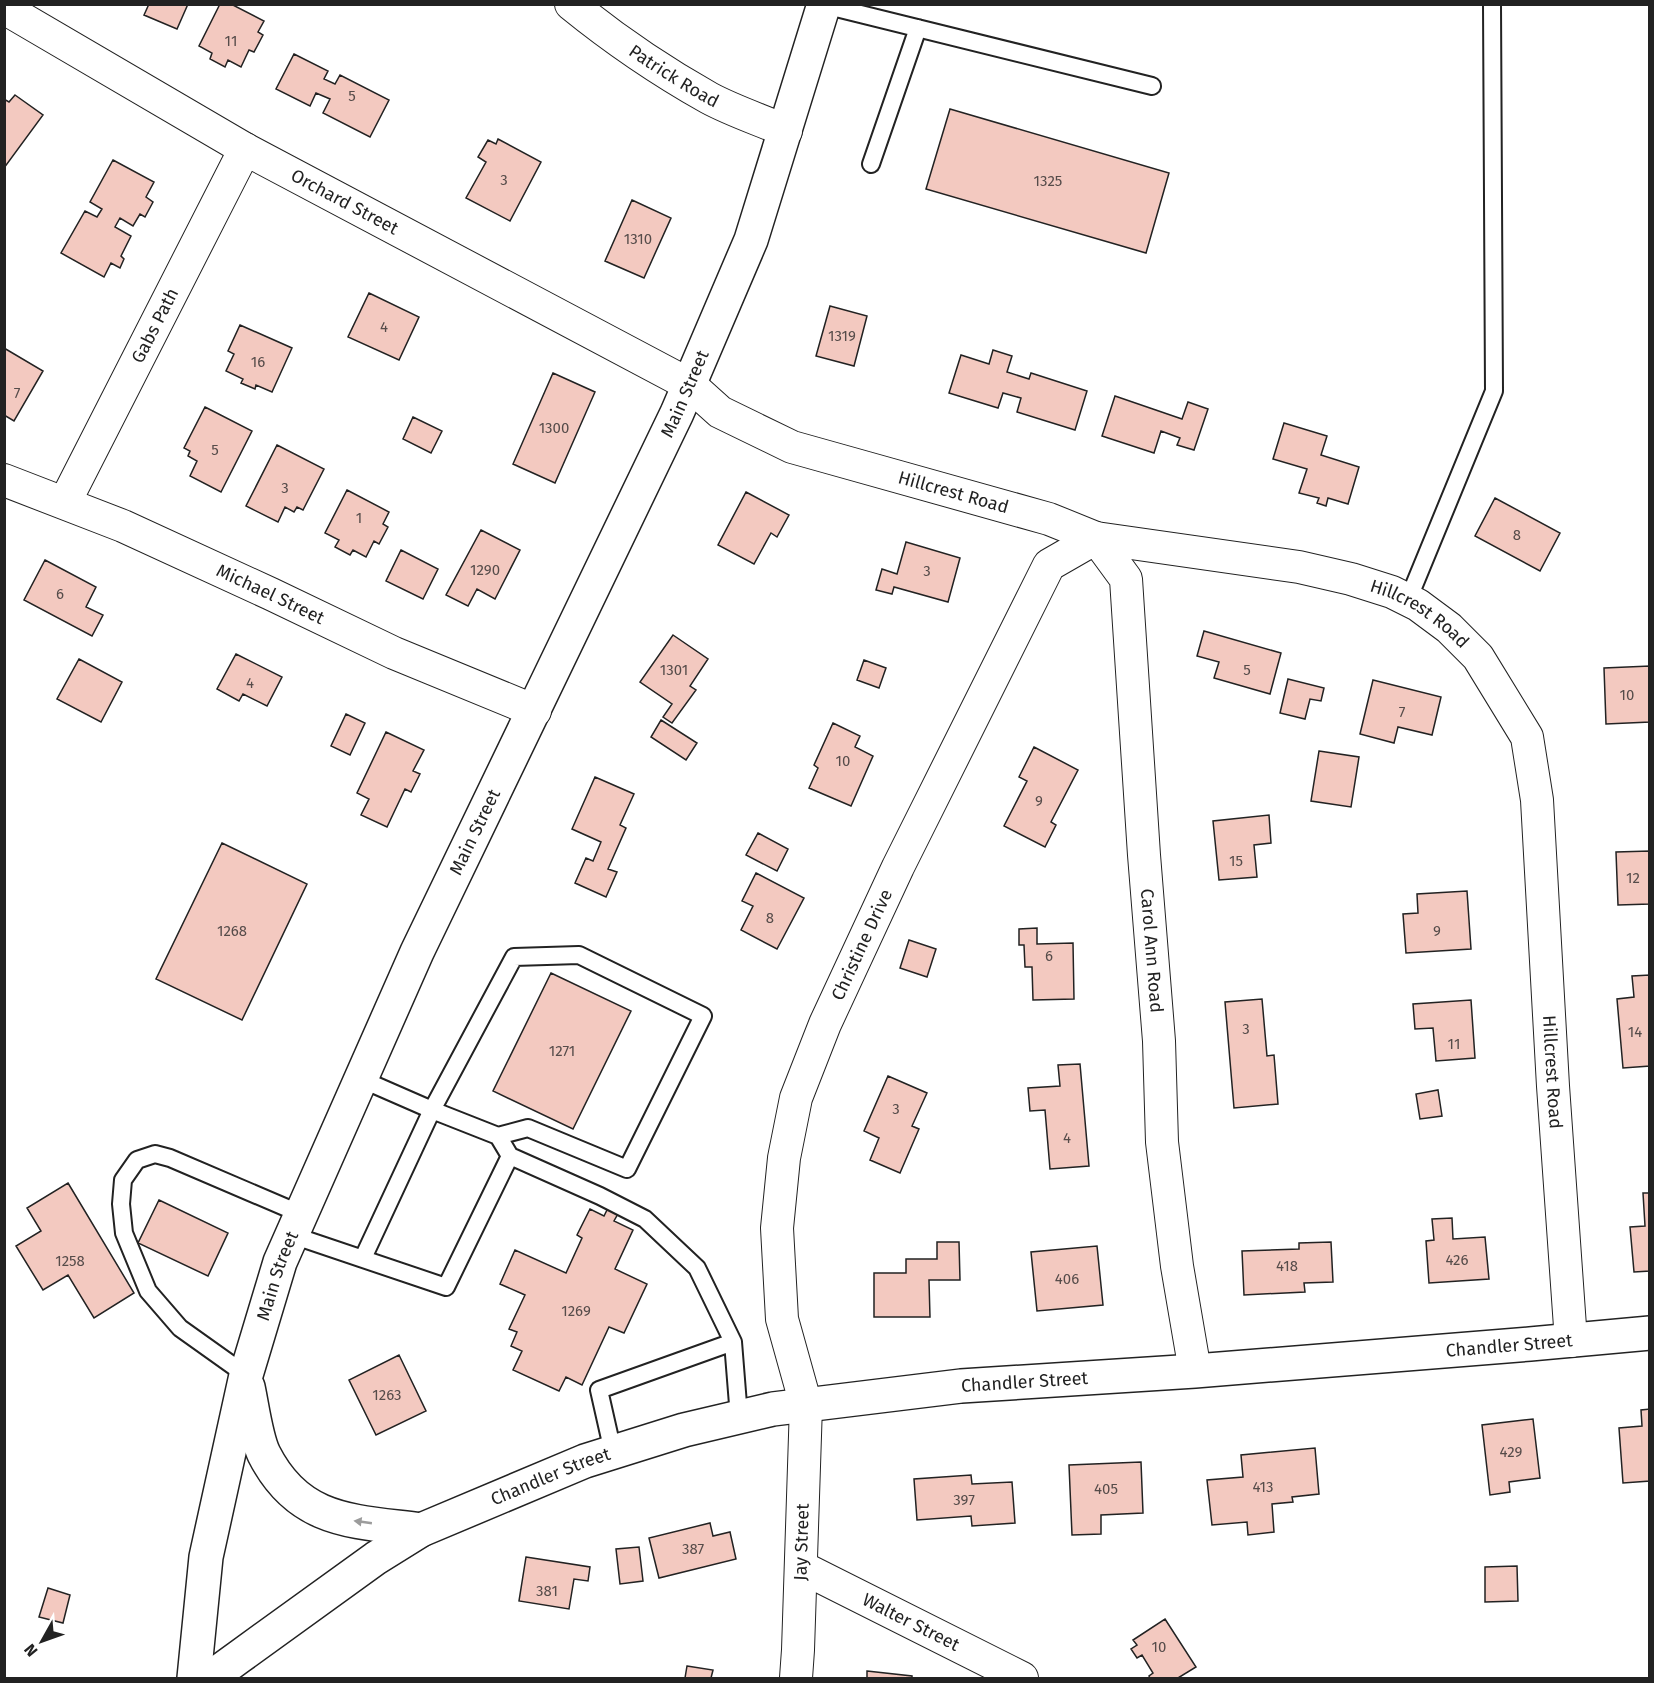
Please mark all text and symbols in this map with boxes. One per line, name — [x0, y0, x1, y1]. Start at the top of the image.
house number: 11 — [225, 32, 237, 50]
street label: Patrick Road — [625, 40, 723, 112]
house number: 5 — [348, 87, 356, 105]
street label: Orchard Street — [287, 164, 403, 240]
house number: 3 — [500, 171, 508, 189]
house number: 1325 — [1034, 172, 1062, 190]
house number: 1310 — [624, 230, 652, 248]
street label: Gabs Path — [127, 284, 183, 367]
house number: 4 — [380, 318, 388, 336]
house number: 1319 — [828, 327, 856, 345]
street label: Main Street — [656, 346, 714, 441]
house number: 16 — [251, 353, 265, 371]
house number: 7 — [14, 384, 21, 402]
house number: 1300 — [539, 419, 569, 437]
house number: 5 — [211, 441, 219, 459]
street label: Hillcrest Road — [896, 466, 1011, 518]
house number: 3 — [281, 479, 289, 497]
house number: 1 — [356, 509, 362, 527]
house number: 8 — [1513, 526, 1521, 544]
street label: Michael Street — [213, 559, 328, 629]
house number: 1290 — [470, 561, 500, 579]
house number: 3 — [923, 562, 931, 580]
street label: Hillcrest Road — [1367, 575, 1474, 653]
house number: 6 — [56, 585, 64, 603]
house number: 1301 — [660, 661, 688, 679]
house number: 5 — [1243, 661, 1251, 679]
house number: 4 — [246, 674, 254, 692]
house number: 10 — [1620, 686, 1634, 704]
house number: 7 — [1399, 703, 1406, 721]
house number: 10 — [836, 752, 850, 770]
street label: Main Street — [445, 785, 505, 879]
house number: 9 — [1035, 792, 1043, 810]
house number: 15 — [1229, 852, 1243, 870]
house number: 12 — [1626, 869, 1640, 887]
street label: Christine Drive — [827, 886, 897, 1004]
street label: Carol Ann Road — [1136, 888, 1168, 1014]
house number: 8 — [766, 909, 774, 927]
house number: 1268 — [217, 922, 247, 940]
house number: 9 — [1433, 922, 1441, 940]
house number: 6 — [1045, 947, 1053, 965]
street label: Hillcrest Road — [1538, 1014, 1567, 1129]
house number: 3 — [1242, 1020, 1250, 1038]
house number: 14 — [1628, 1023, 1642, 1041]
house number: 11 — [1448, 1035, 1460, 1053]
house number: 1271 — [549, 1042, 575, 1060]
house number: 3 — [892, 1100, 900, 1118]
house number: 4 — [1063, 1129, 1071, 1147]
street label: Main Street — [252, 1227, 303, 1323]
house number: 426 — [1445, 1251, 1469, 1269]
house number: 1258 — [55, 1252, 85, 1270]
house number: 418 — [1276, 1257, 1298, 1275]
house number: 406 — [1055, 1270, 1079, 1288]
house number: 1269 — [561, 1302, 591, 1320]
street label: Chandler Street — [1445, 1329, 1574, 1362]
street label: Chandler Street — [960, 1367, 1089, 1397]
house number: 1263 — [372, 1386, 402, 1404]
street label: Chandler Street — [487, 1443, 613, 1510]
house number: 429 — [1500, 1443, 1523, 1461]
house number: 413 — [1252, 1478, 1274, 1496]
house number: 405 — [1094, 1480, 1118, 1498]
house number: 397 — [953, 1491, 975, 1509]
street label: Jay Street — [789, 1503, 814, 1581]
one-way arrow — [353, 1518, 372, 1527]
house number: 387 — [682, 1540, 704, 1558]
house number: 381 — [536, 1582, 558, 1600]
street label: Walter Street — [859, 1589, 964, 1656]
north arrow — [12, 1611, 72, 1671]
house number: 10 — [1152, 1638, 1166, 1656]
text: N — [20, 1640, 42, 1660]

